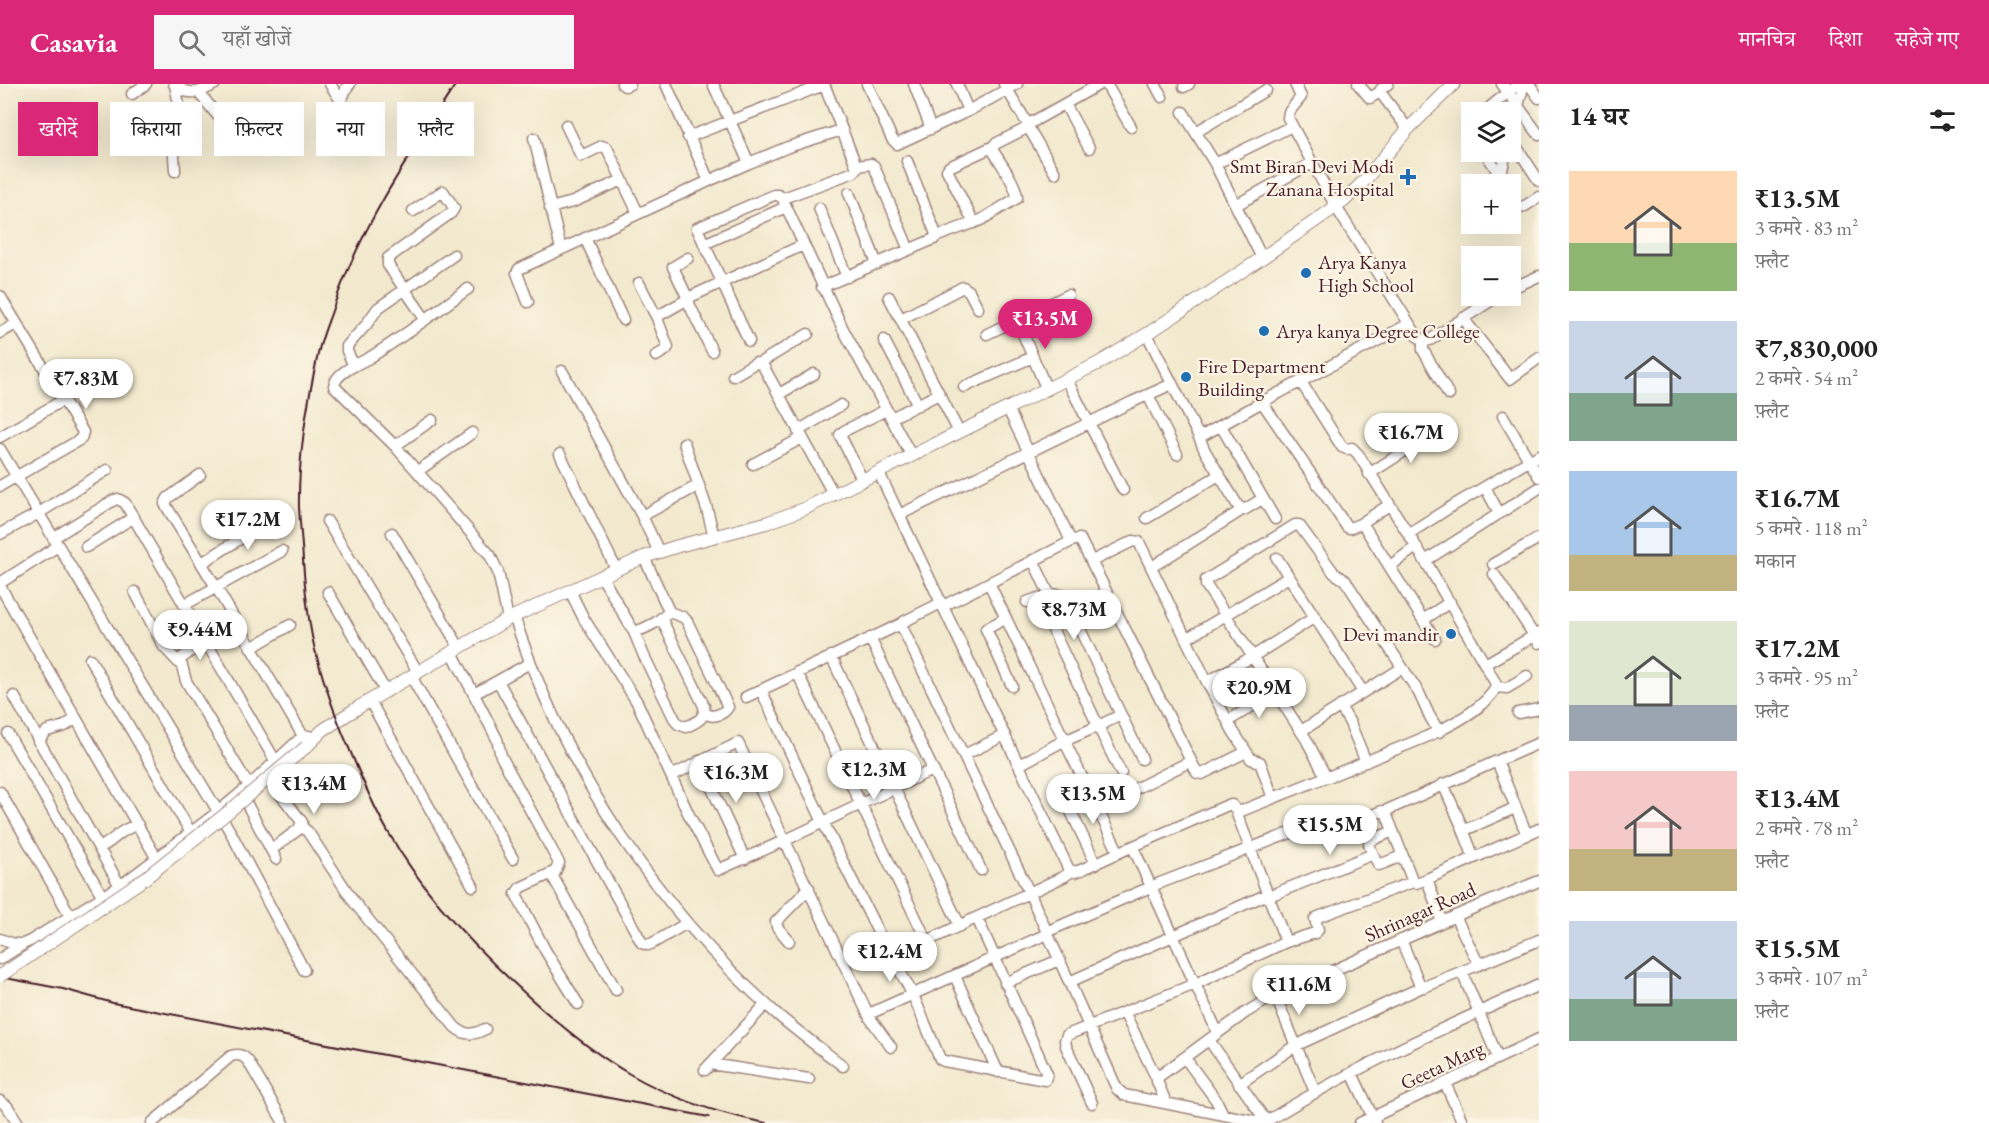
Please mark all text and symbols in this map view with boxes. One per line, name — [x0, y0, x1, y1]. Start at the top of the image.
search box — [154, 15, 574, 69]
text: Casavia — [30, 24, 118, 60]
text: यहाँ खोजें — [223, 24, 291, 53]
text: मानचित्र — [1739, 25, 1796, 52]
text: दिशा — [1829, 25, 1862, 52]
text: सहेजे गए — [1895, 25, 1959, 52]
icon: search — [175, 26, 208, 59]
text: 14 घर — [1569, 99, 1629, 133]
chip: खरीदें — [18, 102, 98, 156]
chip: किराया — [110, 102, 202, 156]
chip: फ़िल्टर — [214, 102, 304, 156]
chip: नया — [316, 102, 385, 156]
chip: फ़्लैट — [397, 102, 474, 156]
map controls — [1461, 102, 1521, 306]
button: layers — [1461, 102, 1521, 162]
icon: filters — [1926, 104, 1959, 137]
place label: Smt Biran Devi Modi Zanana Hospital — [1230, 153, 1394, 202]
marker: Smt Biran Devi Modi Zanana Hospital — [1399, 168, 1417, 186]
button: + — [1461, 174, 1521, 234]
text: ₹13.5M — [1755, 181, 1840, 215]
icon: home — [1617, 195, 1689, 267]
text: 3 कमरे · 83 m² — [1755, 215, 1858, 241]
button: − — [1461, 246, 1521, 306]
text: फ़्लैट — [1755, 248, 1788, 274]
place label: Arya Kanya High School — [1317, 249, 1414, 298]
marker: Arya Kanya High School — [1299, 266, 1313, 280]
pin: ₹13.5M — [996, 299, 1094, 350]
text: ₹13.5M — [1012, 305, 1078, 331]
place label: Arya kanya Degree College — [1275, 318, 1480, 344]
marker: Arya kanya Degree College — [1257, 324, 1271, 338]
text: ₹7,830,000 — [1755, 331, 1878, 365]
icon: home — [1617, 345, 1689, 417]
place label: Fire Department Building — [1198, 353, 1326, 402]
pin: ₹7.83M — [37, 359, 135, 410]
text: ₹7.83M — [53, 365, 119, 391]
text: 2 कमरे · 54 m² — [1755, 365, 1858, 391]
marker: Fire Department Building — [1179, 370, 1193, 384]
text: फ़्लैट — [1755, 398, 1788, 424]
pin: ₹16.7M — [1362, 413, 1460, 464]
text: ₹16.7M — [1378, 419, 1444, 445]
text: ₹16.7M — [1755, 481, 1840, 515]
icon: home — [1617, 495, 1689, 567]
pin: ₹17.2M — [199, 500, 297, 551]
text: ₹17.2M — [215, 506, 281, 532]
text: 5 कमरे · 118 m² — [1755, 515, 1868, 541]
text: मकान — [1755, 548, 1796, 574]
pin: ₹8.73M — [1025, 590, 1123, 641]
text: ₹8.73M — [1041, 596, 1107, 622]
pin: ₹9.44M — [151, 610, 249, 661]
text: ₹9.44M — [167, 616, 233, 642]
place label: Devi mandir — [1343, 621, 1439, 647]
marker: Devi mandir — [1444, 627, 1458, 641]
text: ₹17.2M — [1755, 631, 1840, 665]
icon: home — [1617, 645, 1689, 717]
text: 3 कमरे · 95 m² — [1755, 665, 1858, 691]
pin: ₹20.9M — [1210, 668, 1308, 719]
text: ₹20.9M — [1226, 674, 1292, 700]
text: फ़्लैट — [1755, 698, 1788, 724]
pin: ₹12.3M — [825, 750, 923, 801]
pin: ₹16.3M — [687, 753, 785, 804]
text: ₹12.3M — [841, 756, 907, 782]
text: ₹16.3M — [703, 759, 769, 785]
pin: ₹13.4M — [265, 764, 363, 815]
text: ₹13.4M — [281, 770, 347, 796]
pin: ₹13.5M — [1044, 774, 1142, 825]
text: ₹13.5M — [1060, 780, 1126, 806]
text: ₹13.4M — [1755, 781, 1840, 815]
icon: home — [1617, 795, 1689, 867]
pin: ₹15.5M — [1281, 805, 1379, 856]
text: ₹15.5M — [1297, 811, 1363, 837]
text: 2 कमरे · 78 m² — [1755, 815, 1858, 841]
text: फ़्लैट — [1755, 848, 1788, 874]
street label: Shrinagar Road — [1360, 876, 1480, 948]
text: ₹15.5M — [1755, 931, 1840, 965]
pin: ₹12.4M — [841, 932, 939, 983]
text: ₹12.4M — [857, 938, 923, 964]
icon: home — [1617, 945, 1689, 1017]
pin: ₹11.6M — [1250, 965, 1348, 1016]
text: 3 कमरे · 107 m² — [1755, 965, 1868, 991]
text: ₹11.6M — [1266, 971, 1332, 997]
text: फ़्लैट — [1755, 998, 1788, 1024]
street label: Geeta Marg — [1396, 1034, 1488, 1096]

